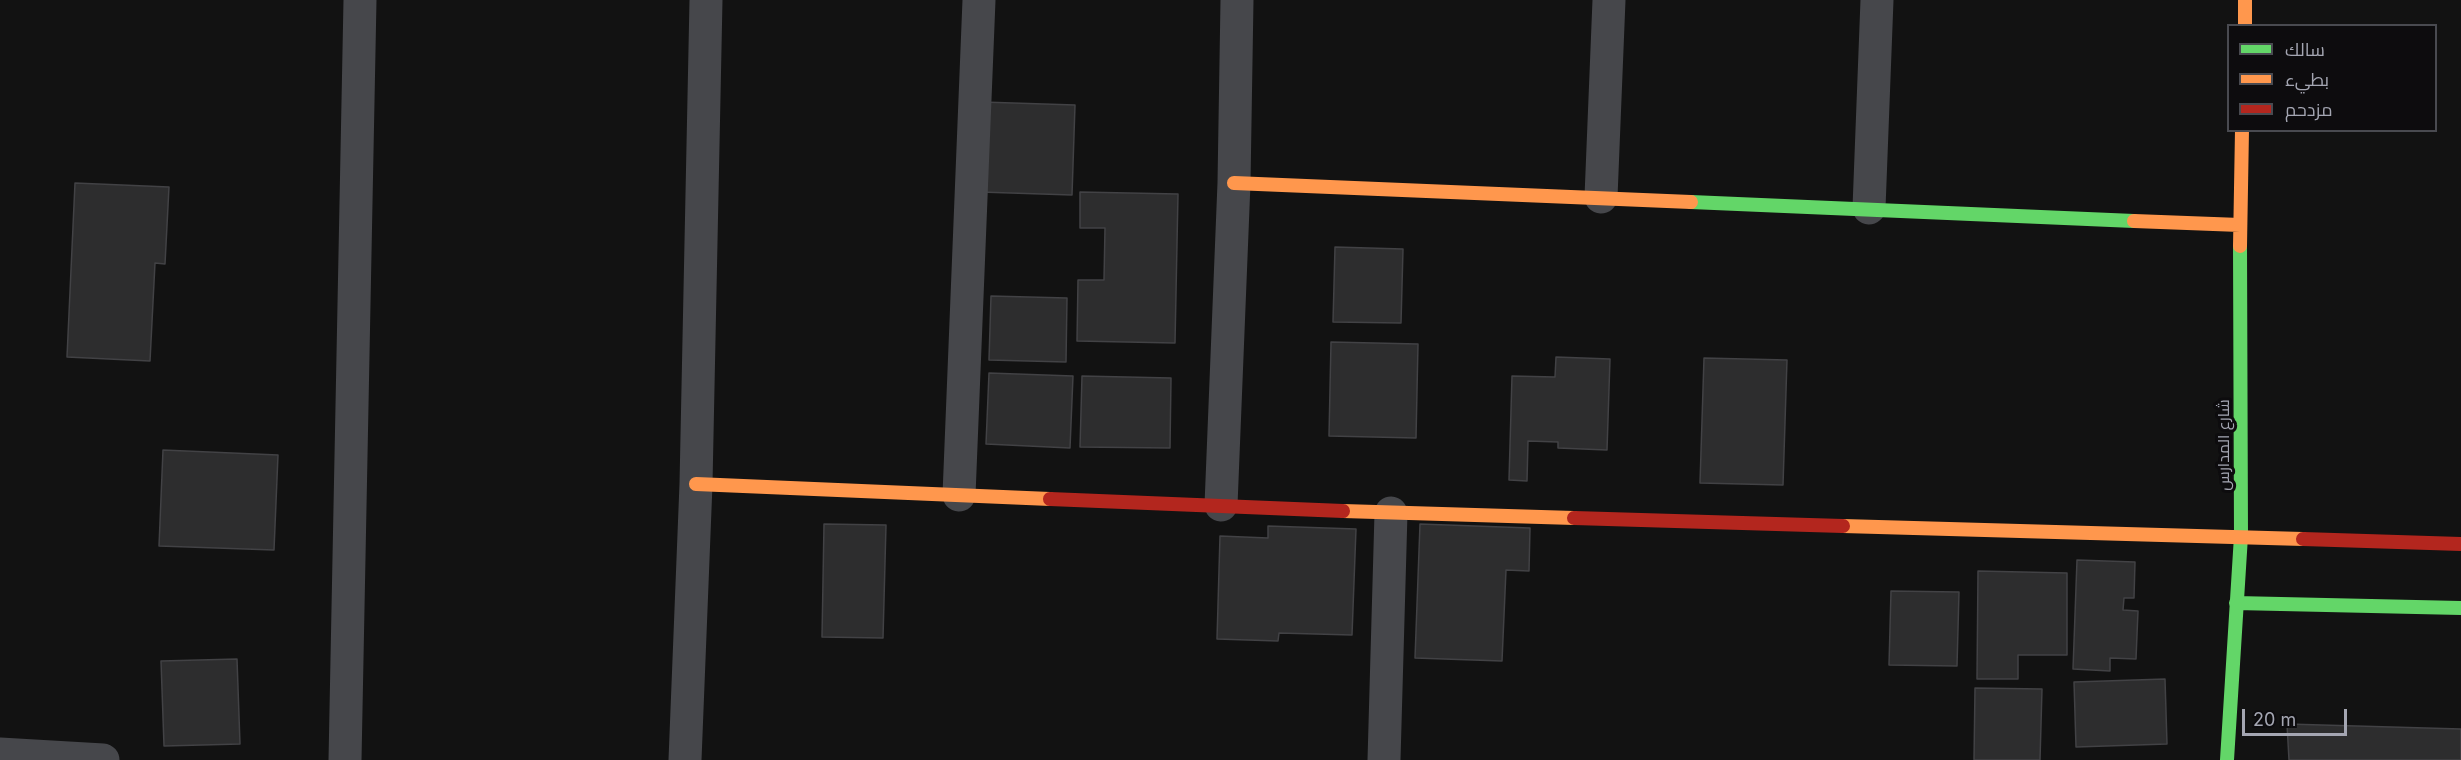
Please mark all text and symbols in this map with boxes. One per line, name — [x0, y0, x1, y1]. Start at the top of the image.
legend — [2227, 24, 2437, 132]
text: سالك — [2285, 39, 2325, 60]
text: بطيء — [2285, 69, 2329, 90]
text: مزدحم — [2285, 99, 2333, 120]
street label: شارع المدارس — [2214, 399, 2234, 491]
scale bar — [2245, 697, 2350, 735]
text: 20 m — [2253, 709, 2296, 730]

